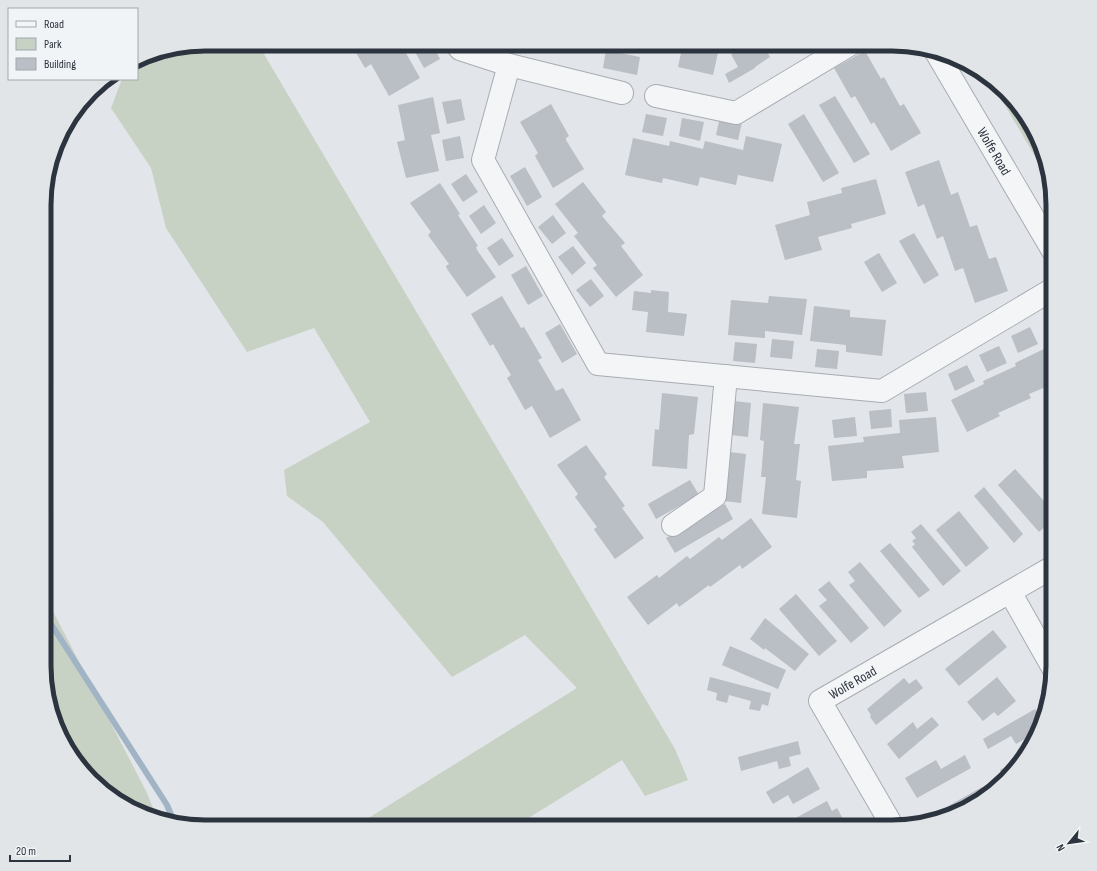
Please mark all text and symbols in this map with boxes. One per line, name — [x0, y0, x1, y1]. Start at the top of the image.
legend — [8, 8, 138, 80]
text: Road — [44, 17, 64, 32]
text: Park — [44, 37, 62, 52]
text: Building — [44, 57, 76, 72]
street label: Wolfe Road — [973, 125, 1015, 178]
street label: Wolfe Road — [826, 662, 880, 703]
north arrow — [1049, 823, 1089, 863]
scale bar — [10, 837, 70, 863]
text: N — [1054, 842, 1068, 853]
text: 20 m — [16, 844, 36, 859]

